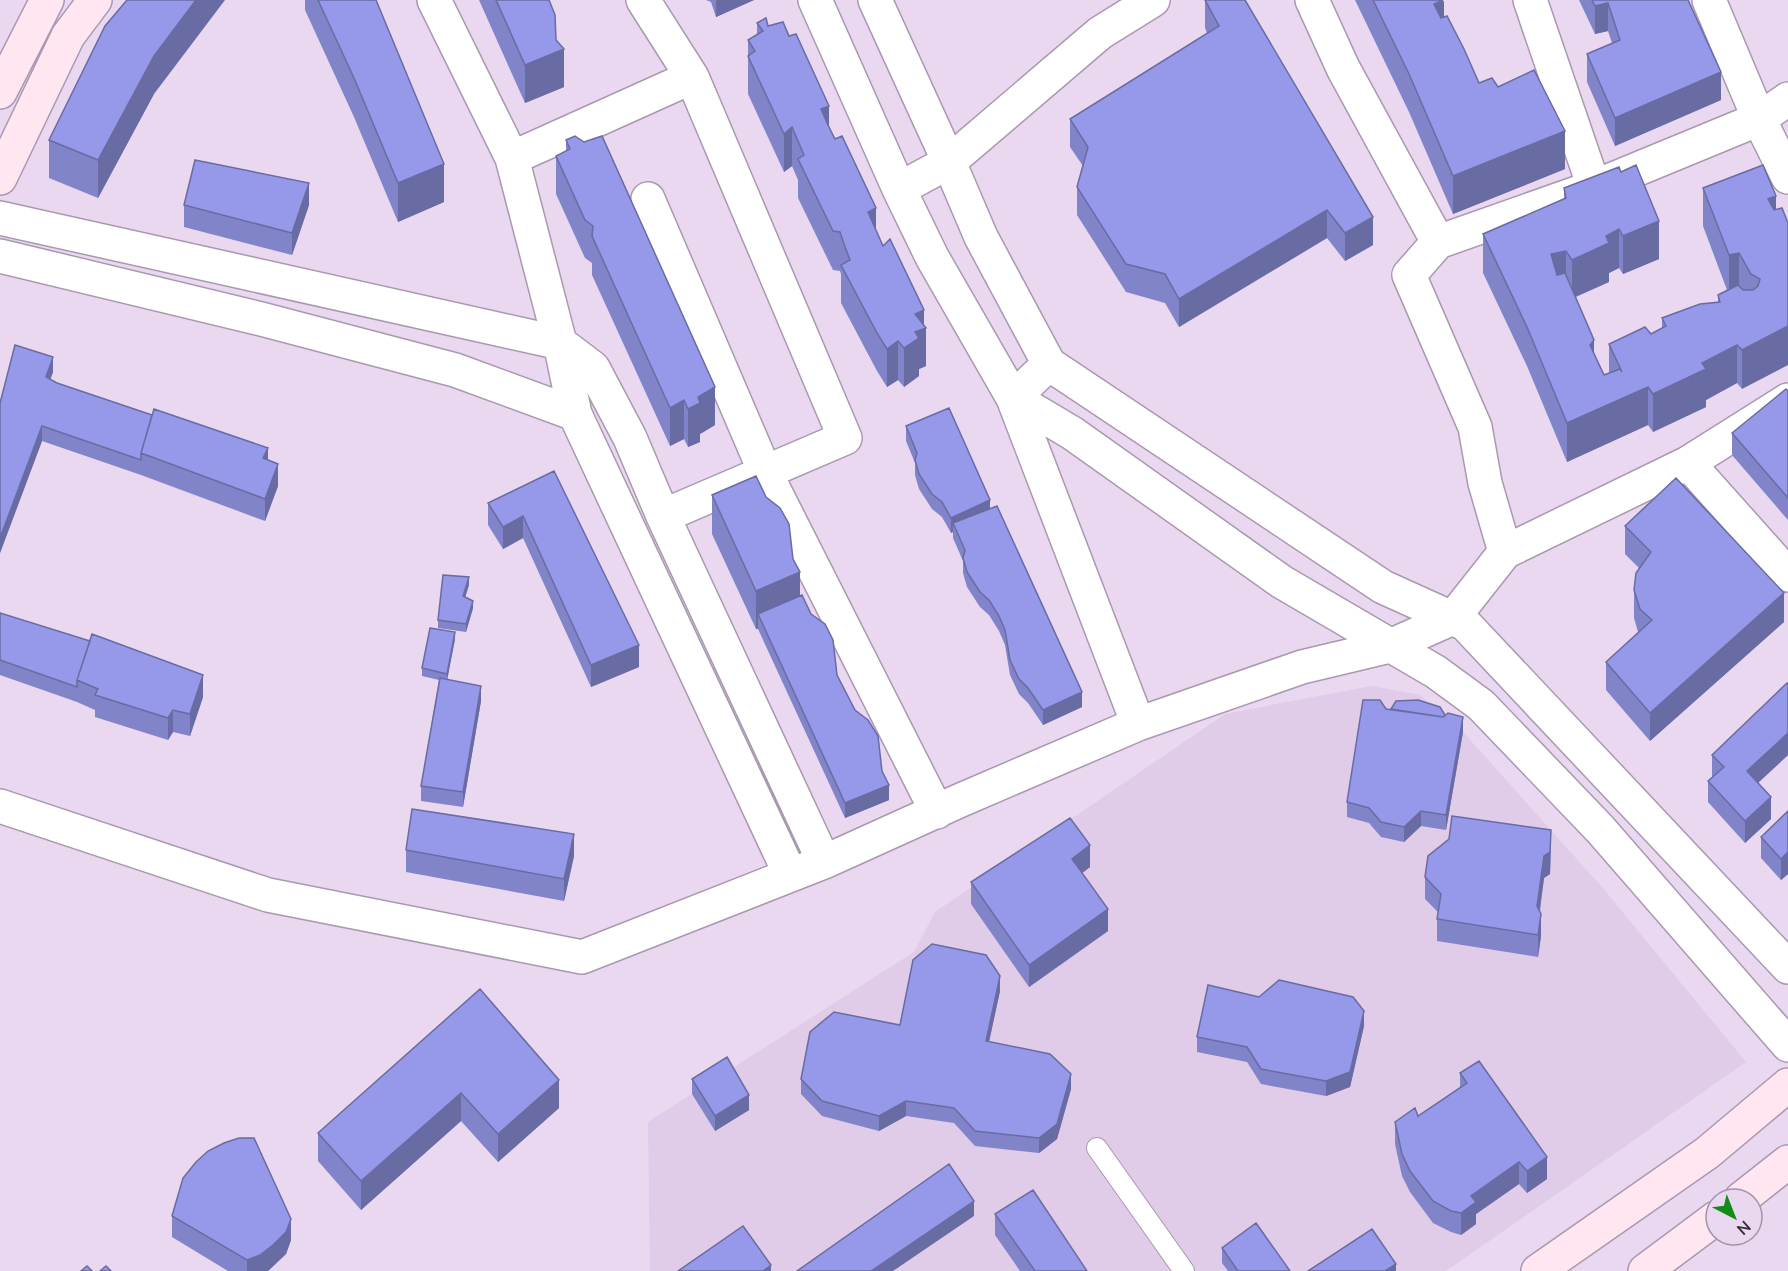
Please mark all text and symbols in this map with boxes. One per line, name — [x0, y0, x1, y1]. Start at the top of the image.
north arrow — [1704, 1187, 1764, 1247]
text: N — [1732, 1215, 1755, 1240]

